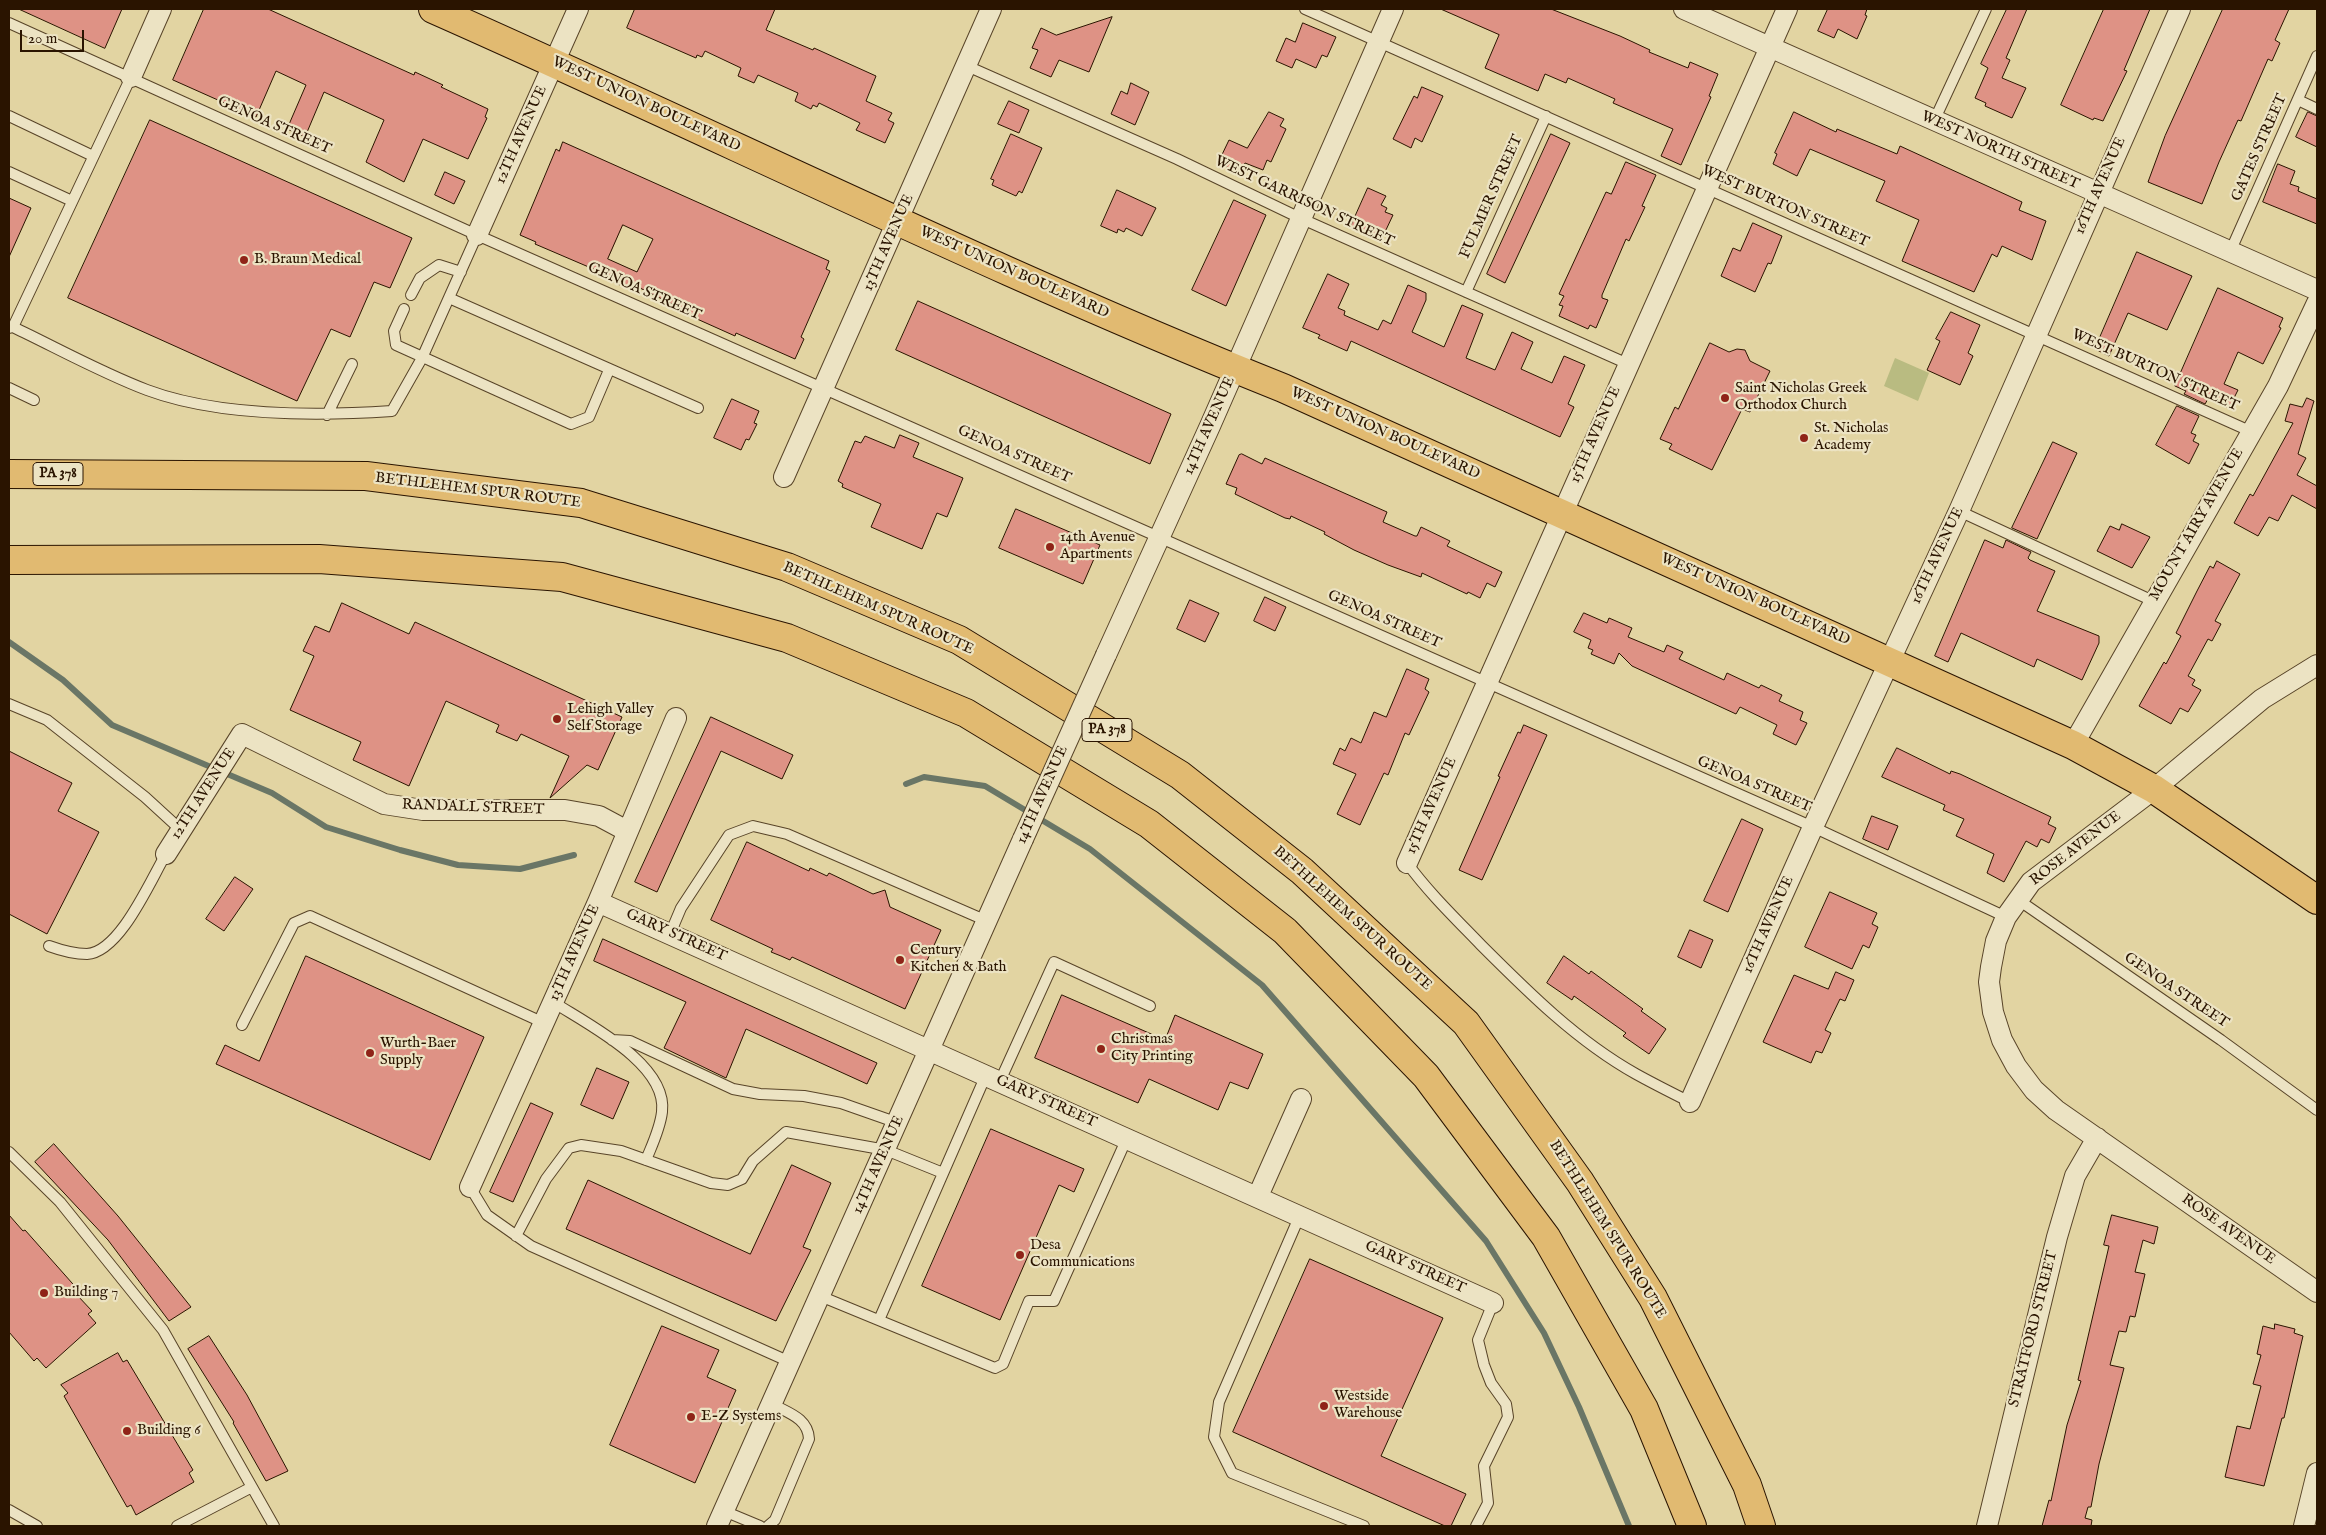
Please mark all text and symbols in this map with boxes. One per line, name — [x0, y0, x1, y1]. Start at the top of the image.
scale bar — [22, 20, 86, 52]
text: 20 m — [28, 29, 57, 48]
street label: WEST UNION BOULEVARD — [549, 53, 743, 157]
street label: 12TH AVENUE — [492, 83, 552, 187]
street label: GATES STREET — [2228, 92, 2292, 204]
street label: GENOA STREET — [214, 93, 334, 159]
street label: WEST NORTH STREET — [1918, 108, 2082, 194]
street label: FULMER STREET — [1457, 132, 1527, 262]
street label: 16TH AVENUE — [2071, 134, 2131, 238]
street label: WEST GARRISON STREET — [1212, 153, 1396, 251]
street label: WEST BURTON STREET — [1699, 162, 1871, 252]
street label: 13TH AVENUE — [860, 192, 918, 294]
street label: WEST UNION BOULEVARD — [916, 223, 1112, 323]
place label: B. Braun Medical — [254, 251, 361, 269]
marker: B. Braun Medical — [238, 254, 250, 266]
street label: GENOA STREET — [584, 259, 704, 325]
street label: WEST BURTON STREET — [2069, 326, 2241, 416]
street label: 14TH AVENUE — [1180, 374, 1240, 478]
place label: Saint Nicholas Greek Orthodox Church — [1735, 380, 1867, 415]
street label: WEST UNION BOULEVARD — [1287, 384, 1483, 484]
street label: 15TH AVENUE — [1567, 384, 1625, 486]
marker: Saint Nicholas Greek Orthodox Church — [1719, 392, 1731, 404]
place label: St. Nicholas Academy — [1814, 420, 1888, 455]
street label: GENOA STREET — [954, 422, 1074, 488]
marker: St. Nicholas Academy — [1798, 432, 1810, 444]
street label: MOUNT AIRY AVENUE — [2146, 446, 2248, 604]
road number: PA 378 — [33, 462, 83, 486]
street label: BETHLEHEM SPUR ROUTE — [374, 469, 582, 513]
street label: 16TH AVENUE — [1908, 505, 1968, 607]
place label: 14th Avenue Apartments — [1060, 529, 1135, 564]
marker: 14th Avenue Apartments — [1044, 541, 1056, 553]
street label: WEST UNION BOULEVARD — [1657, 550, 1853, 650]
street label: BETHLEHEM SPUR ROUTE — [780, 559, 976, 659]
street label: GENOA STREET — [1324, 587, 1444, 653]
place label: Lehigh Valley Self Storage — [567, 701, 654, 736]
marker: Lehigh Valley Self Storage — [551, 713, 563, 725]
road number: PA 378 — [1082, 718, 1132, 742]
street label: 14TH AVENUE — [1013, 743, 1073, 847]
street label: 12TH AVENUE — [168, 745, 240, 843]
street label: GENOA STREET — [1694, 753, 1814, 817]
street label: 15TH AVENUE — [1403, 755, 1461, 857]
street label: RANDALL STREET — [401, 797, 545, 819]
street label: ROSE AVENUE — [2027, 808, 2125, 890]
street label: BETHLEHEM SPUR ROUTE — [1269, 843, 1435, 995]
street label: 16TH AVENUE — [1739, 873, 1799, 977]
street label: 13TH AVENUE — [546, 902, 604, 1004]
street label: GARY STREET — [623, 906, 729, 966]
place label: Century Kitchen & Bath — [910, 942, 1007, 977]
street label: GENOA STREET — [2120, 949, 2232, 1033]
marker: Century Kitchen & Bath — [894, 954, 906, 966]
place label: Christmas City Printing — [1111, 1031, 1193, 1066]
place label: Wurth-Baer Supply — [380, 1035, 456, 1070]
marker: Christmas City Printing — [1095, 1043, 1107, 1055]
marker: Wurth-Baer Supply — [364, 1047, 376, 1059]
street label: GARY STREET — [993, 1072, 1099, 1132]
street label: 14TH AVENUE — [849, 1113, 909, 1217]
street label: BETHLEHEM SPUR ROUTE — [1545, 1137, 1669, 1323]
street label: ROSE AVENUE — [2178, 1191, 2278, 1269]
place label: Desa Communications — [1030, 1237, 1135, 1272]
street label: GARY STREET — [1362, 1238, 1468, 1298]
marker: Desa Communications — [1014, 1249, 1026, 1261]
street label: STRATFORD STREET — [2006, 1249, 2062, 1409]
place label: Building 7 — [54, 1284, 118, 1302]
marker: Building 7 — [38, 1287, 50, 1299]
place label: Westside Warehouse — [1334, 1388, 1402, 1423]
marker: Westside Warehouse — [1318, 1400, 1330, 1412]
place label: E-Z Systems — [701, 1408, 781, 1426]
marker: E-Z Systems — [685, 1411, 697, 1423]
place label: Building 6 — [137, 1422, 201, 1440]
marker: Building 6 — [121, 1425, 133, 1437]

